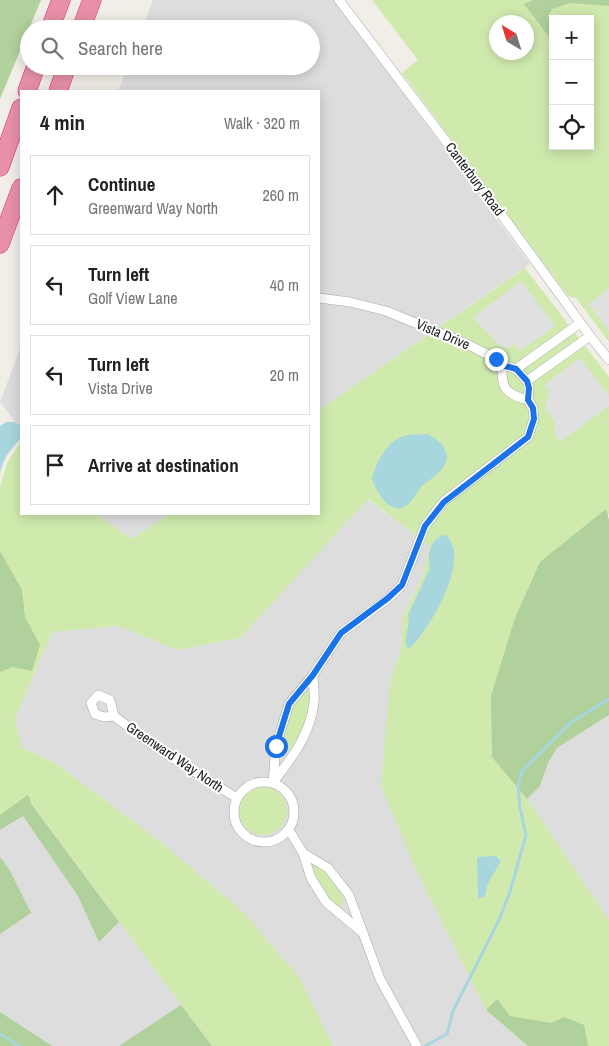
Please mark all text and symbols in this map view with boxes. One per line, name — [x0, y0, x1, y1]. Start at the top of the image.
north arrow — [489, 15, 534, 60]
map controls — [549, 15, 594, 150]
button: + — [549, 15, 594, 60]
search box — [20, 20, 320, 75]
icon: search — [38, 34, 66, 62]
text: Search here — [78, 35, 163, 61]
button: − — [549, 60, 594, 105]
button: locate — [549, 105, 594, 150]
text: 4 min — [40, 108, 85, 137]
text: Walk · 320 m — [224, 112, 300, 134]
street label: Canterbury Road — [442, 139, 508, 219]
text: Continue — [88, 171, 156, 197]
icon: ahead — [41, 181, 69, 209]
text: 260 m — [263, 184, 299, 206]
text: Greenward Way North — [88, 197, 218, 219]
text: Turn left — [88, 261, 149, 287]
icon: left — [41, 271, 69, 299]
text: 40 m — [270, 274, 299, 296]
text: Golf View Lane — [88, 287, 178, 309]
street label: Vista Drive — [413, 315, 473, 353]
route end — [485, 348, 508, 371]
text: Turn left — [88, 351, 149, 377]
icon: left — [41, 361, 69, 389]
text: 20 m — [270, 364, 299, 386]
text: Vista Drive — [88, 377, 153, 399]
icon: arrive — [41, 451, 69, 479]
text: Arrive at destination — [88, 452, 239, 478]
street label: Greenward Way North — [123, 718, 227, 796]
route start — [265, 735, 288, 758]

